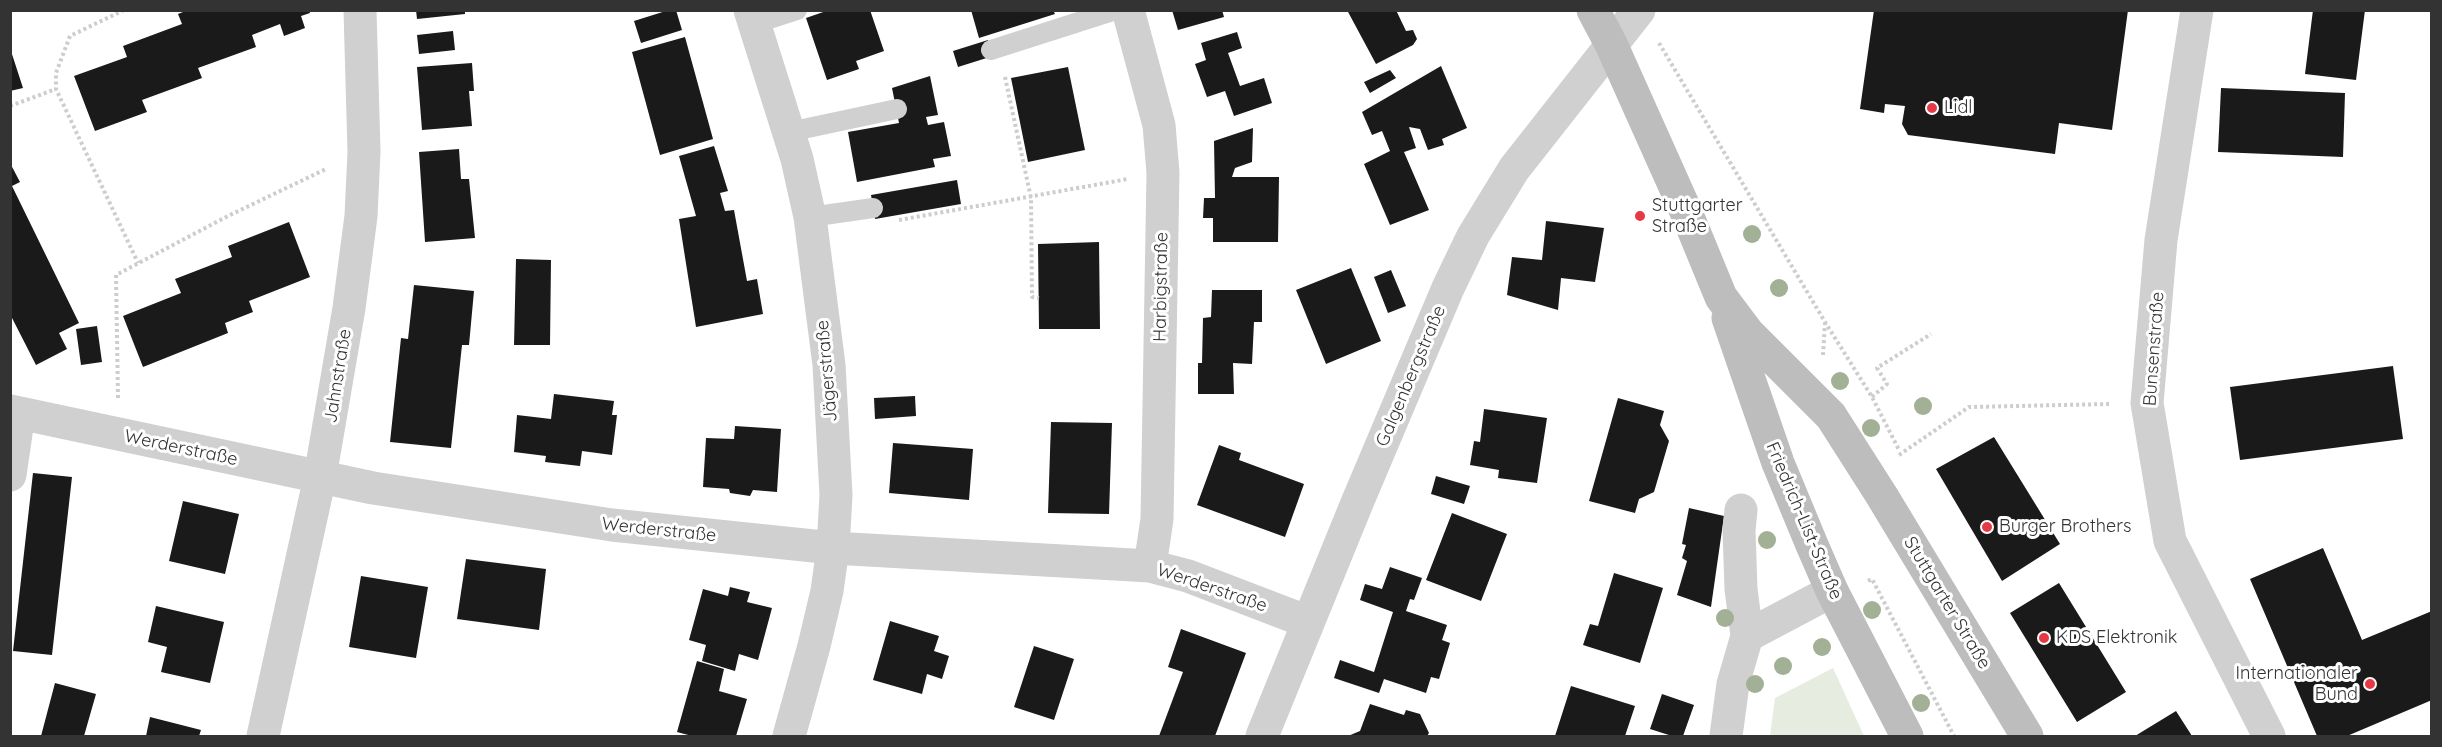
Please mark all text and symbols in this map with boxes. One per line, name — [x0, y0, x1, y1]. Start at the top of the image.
place label: Lidl — [1944, 97, 1972, 119]
marker: Lidl — [1925, 101, 1939, 115]
place label: Stuttgarter Straße — [1652, 195, 1743, 238]
marker: Stuttgarter Straße — [1633, 209, 1647, 223]
street label: Harbigstraße — [1149, 232, 1173, 342]
street label: Bunsenstraße — [2139, 291, 2169, 407]
street label: Galgenbergstraße — [1372, 302, 1450, 450]
street label: Jägerstraße — [812, 319, 842, 423]
street label: Jahnstraße — [320, 327, 356, 425]
street label: Werderstraße — [122, 425, 240, 471]
street label: Friedrich-List-Straße — [1761, 439, 1847, 603]
street label: Werderstraße — [601, 513, 717, 547]
place label: Burger Brothers — [1999, 516, 2131, 538]
marker: Burger Brothers — [1980, 520, 1994, 534]
street label: Stuttgarter Straße — [1899, 533, 1995, 673]
street label: Werderstraße — [1154, 559, 1270, 617]
place label: KDS Elektronik — [2056, 627, 2177, 649]
marker: KDS Elektronik — [2037, 631, 2051, 645]
place label: Internationaler Bund — [2235, 663, 2358, 706]
marker: Internationaler Bund — [2363, 677, 2377, 691]

